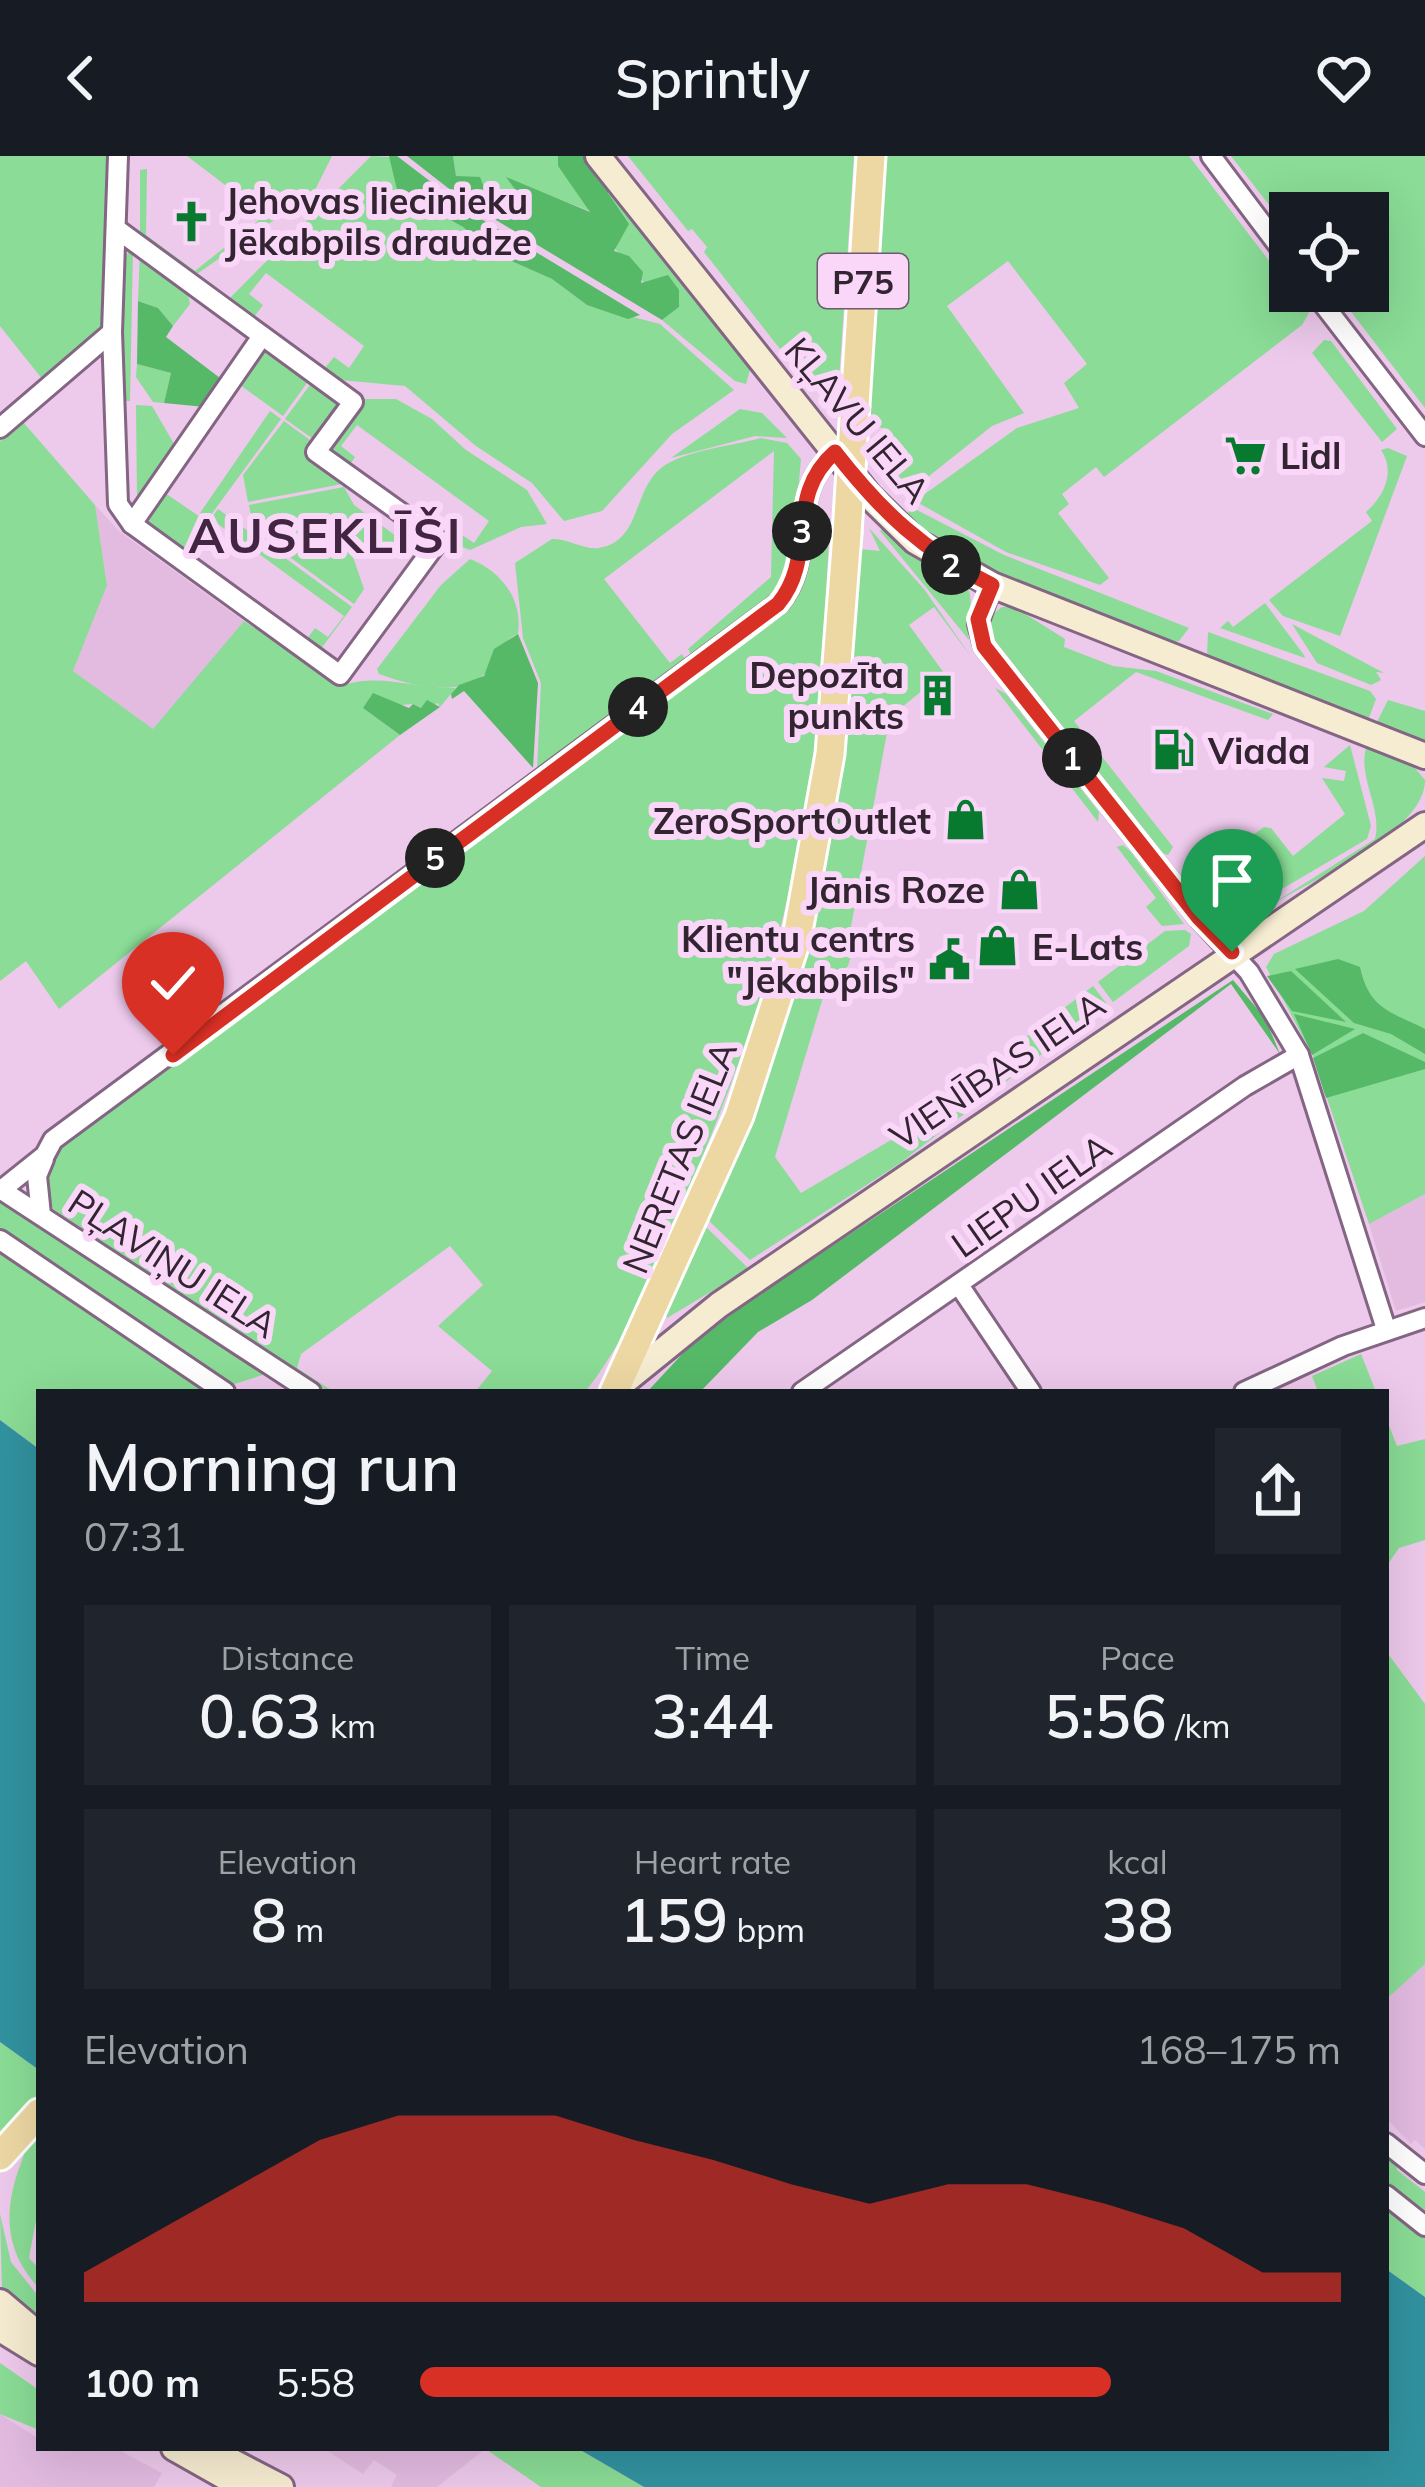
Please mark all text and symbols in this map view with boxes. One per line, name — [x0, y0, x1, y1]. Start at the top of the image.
text: Sprintly — [615, 44, 810, 112]
icon: back — [48, 45, 114, 111]
icon: heart — [1311, 45, 1377, 111]
place label: Jehovas liecinieku Jēkabpils draudze — [225, 178, 532, 264]
map controls — [1269, 192, 1389, 312]
button: locate — [1269, 192, 1389, 312]
church icon: Jehovas liecinieku Jēkabpils draudze — [168, 198, 214, 244]
road number: P75 — [818, 254, 908, 308]
street label: KĻAVU IELA — [775, 328, 940, 513]
supermarket icon: Lidl — [1223, 432, 1269, 478]
place label: Lidl — [1280, 433, 1341, 478]
pin: 3 — [772, 501, 832, 561]
district label: AUSEKLĪŠI — [189, 505, 463, 565]
text: 3 — [792, 510, 812, 551]
pin: 2 — [921, 535, 981, 595]
text: 2 — [941, 544, 961, 585]
place label: Depozīta punkts — [749, 652, 904, 738]
building icon: Depozīta punkts — [915, 672, 961, 718]
pin: 4 — [608, 677, 668, 737]
text: 4 — [628, 686, 648, 727]
fuel station icon: Viada — [1151, 727, 1197, 773]
pin: 1 — [1042, 728, 1102, 788]
place label: Viada — [1207, 728, 1310, 773]
text: 1 — [1062, 737, 1082, 778]
shop icon: ZeroSportOutlet — [942, 797, 988, 843]
place label: ZeroSportOutlet — [653, 798, 931, 843]
pin: 5 — [405, 828, 465, 888]
pin — [1181, 829, 1283, 952]
text: 5 — [425, 837, 445, 878]
icon: arrive — [1199, 847, 1265, 913]
shop icon: Jānis Roze — [996, 866, 1042, 912]
place label: Jānis Roze — [807, 867, 985, 912]
place label: Klientu centrs "Jēkabpils" — [681, 916, 915, 1002]
shop icon: E-Lats — [975, 923, 1021, 969]
place label: E-Lats — [1032, 924, 1143, 969]
pin — [122, 932, 224, 1055]
public building icon: Klientu centrs "Jēkabpils" — [926, 936, 972, 982]
icon: check — [140, 950, 206, 1016]
street label: VIENĪBAS IELA — [881, 981, 1113, 1159]
street label: NERETAS IELA — [612, 1034, 746, 1280]
street label: LIEPU IELA — [942, 1123, 1120, 1267]
street label: PĻAVIŅU IELA — [60, 1179, 286, 1348]
text: Morning run — [84, 1425, 460, 1508]
button: share — [1215, 1428, 1341, 1554]
text: 07:31 — [84, 1512, 187, 1561]
text: Distance — [221, 1637, 354, 1678]
text: Time — [675, 1637, 750, 1678]
text: Pace — [1100, 1637, 1175, 1678]
text: 0.63 — [199, 1678, 321, 1753]
text: 3:44 — [651, 1678, 774, 1753]
text: 5:56 — [1044, 1678, 1167, 1753]
text: km — [321, 1705, 376, 1746]
text: /km — [1167, 1705, 1231, 1746]
text: Elevation — [218, 1841, 357, 1882]
text: Heart rate — [634, 1841, 791, 1882]
text: kcal — [1107, 1841, 1168, 1882]
text: 8 — [251, 1882, 287, 1957]
text: 159 — [620, 1882, 728, 1957]
text: 38 — [1102, 1882, 1174, 1957]
text: m — [287, 1909, 324, 1950]
text: bpm — [728, 1909, 805, 1950]
text: Elevation — [84, 2025, 249, 2074]
text: 168–175 m — [1136, 2025, 1341, 2074]
text: 100 m — [84, 2358, 200, 2407]
text: 5:58 — [276, 2358, 355, 2407]

